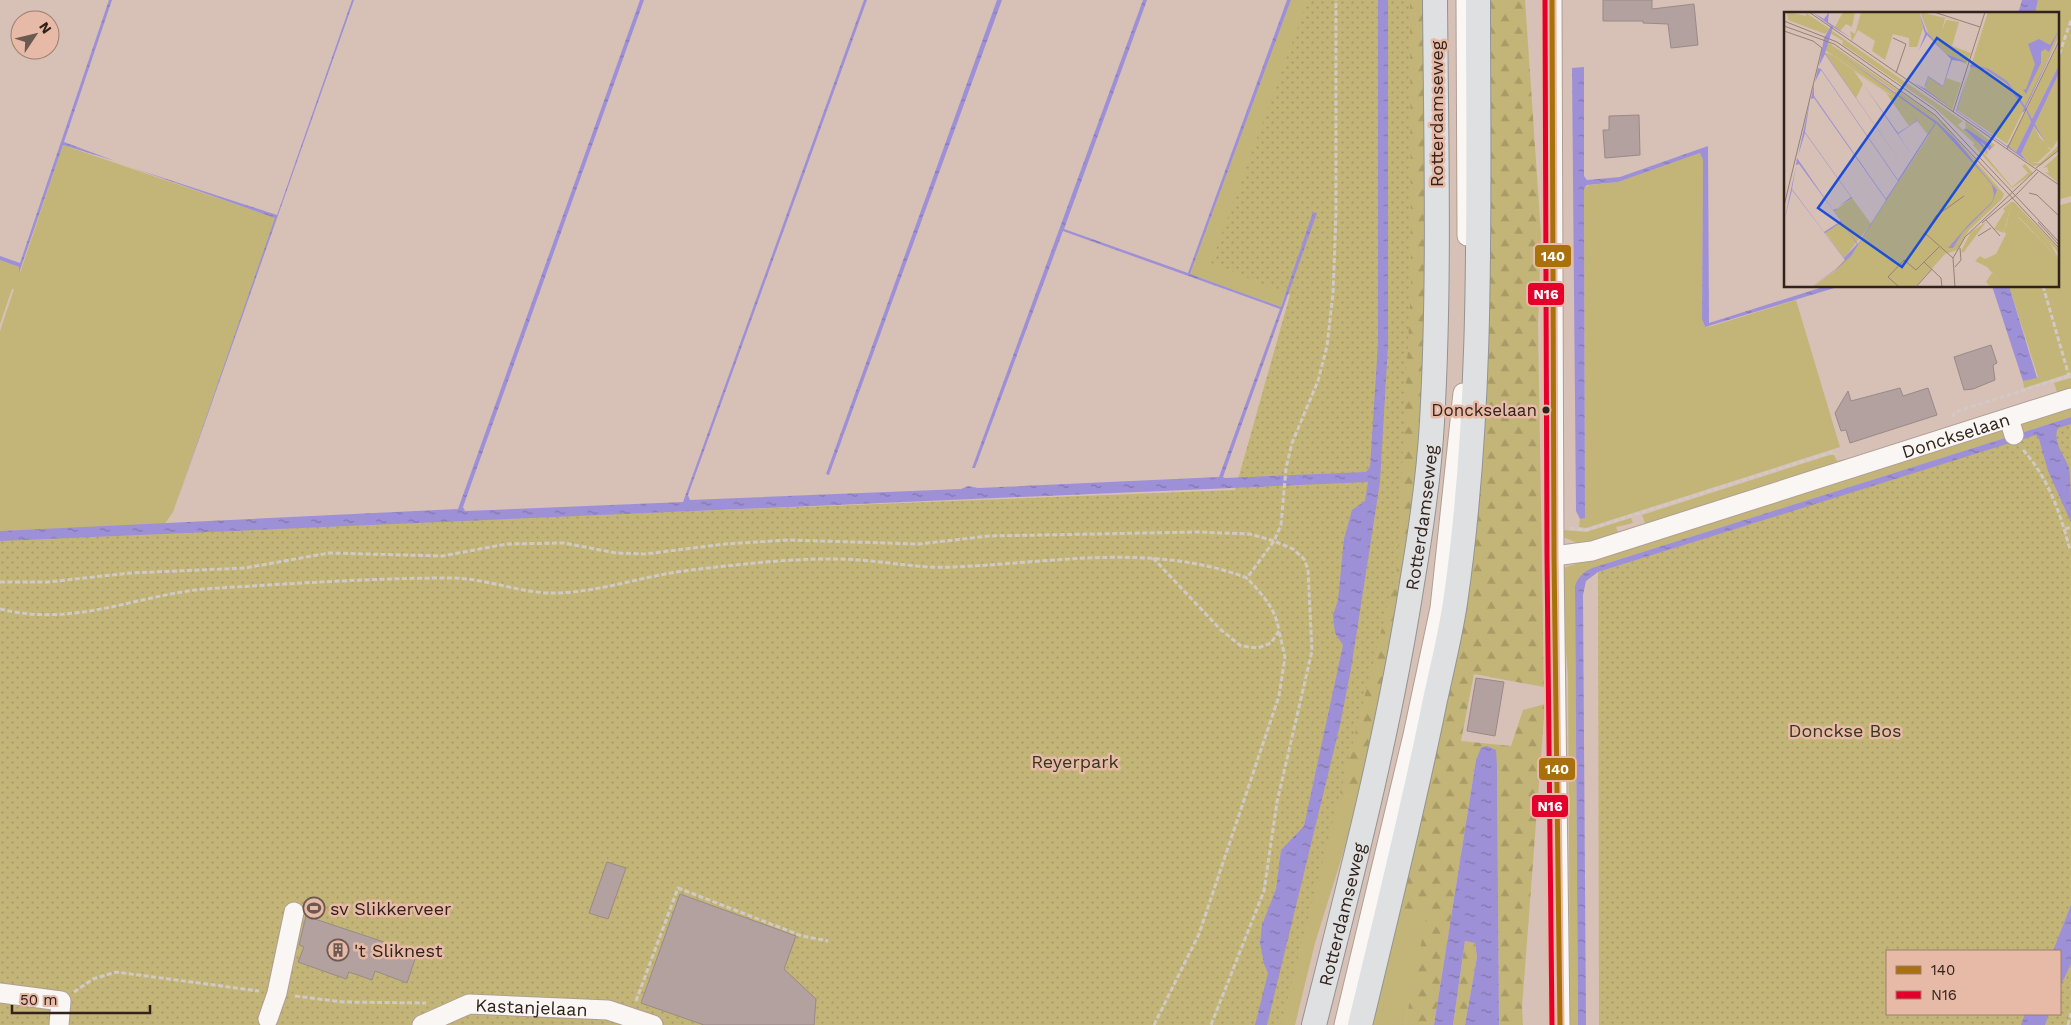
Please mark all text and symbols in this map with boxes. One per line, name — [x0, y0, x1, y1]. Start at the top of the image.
north arrow — [10, 10, 60, 60]
inset map — [1784, 12, 2058, 288]
text: N — [36, 19, 55, 36]
street label: Rotterdamseweg — [1426, 40, 1447, 187]
line badge: 140 — [1534, 244, 1572, 268]
text: 140 — [1541, 248, 1565, 264]
line badge: N16 — [1527, 282, 1565, 306]
text: N16 — [1533, 286, 1559, 302]
place label: Donckselaan — [1431, 400, 1537, 420]
marker: Donckselaan — [1541, 405, 1551, 415]
street label: Donckselaan — [1899, 408, 2012, 462]
street label: Rotterdamseweg — [1401, 443, 1441, 592]
park label: Donckse Bos — [1788, 720, 1902, 741]
park label: Reyerpark — [1031, 751, 1119, 772]
line badge: 140 — [1538, 757, 1576, 781]
text: 140 — [1545, 761, 1569, 777]
line badge: N16 — [1531, 794, 1569, 818]
text: N16 — [1537, 798, 1563, 814]
street label: Rotterdamseweg — [1314, 840, 1370, 988]
sports icon: sv Slikkerveer — [302, 896, 326, 920]
place label: sv Slikkerveer — [330, 898, 451, 919]
building icon: 't Sliknest — [326, 938, 350, 962]
place label: 't Sliknest — [354, 940, 443, 961]
legend — [1886, 950, 2061, 1015]
text: 140 — [1931, 961, 1955, 979]
scale bar — [12, 982, 150, 1014]
text: N16 — [1931, 986, 1957, 1004]
text: 50 m — [20, 991, 57, 1009]
street label: Kastanjelaan — [475, 994, 588, 1020]

